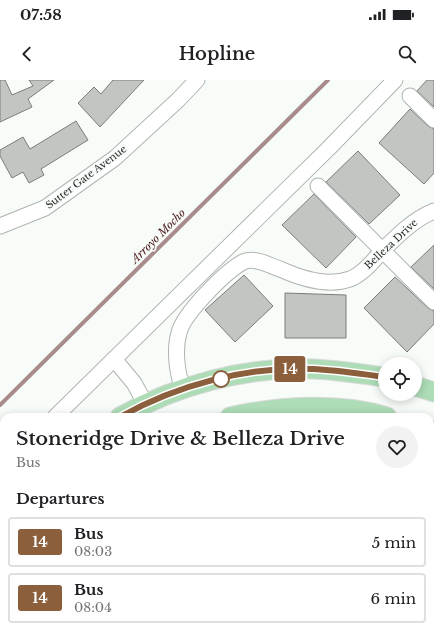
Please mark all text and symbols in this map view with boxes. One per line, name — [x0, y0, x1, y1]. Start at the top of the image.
text: 07:58 — [20, 5, 62, 24]
icon: back — [16, 43, 38, 65]
text: Hopline — [179, 43, 255, 65]
icon: search — [396, 43, 418, 65]
street label: Sutter Gate Avenue — [43, 142, 129, 212]
water label: Arroyo Mocho — [126, 206, 188, 268]
street label: Belleza Drive — [362, 216, 421, 272]
line badge: 14 — [272, 356, 308, 382]
map controls — [378, 357, 422, 401]
button: locate — [378, 357, 422, 401]
text: 14 — [282, 360, 298, 378]
unlabelled marker — [212, 370, 230, 388]
button: heart — [376, 426, 418, 468]
text: Stoneridge Drive & Belleza Drive — [16, 427, 345, 450]
text: Bus — [16, 454, 41, 471]
text: Departures — [16, 489, 105, 508]
text: Bus — [74, 524, 104, 543]
text: 14 — [32, 533, 48, 551]
text: 5 min — [372, 533, 416, 552]
text: 08:03 — [74, 543, 112, 560]
text: Bus — [74, 580, 104, 599]
text: 14 — [32, 589, 48, 607]
text: 6 min — [371, 589, 416, 608]
text: 08:04 — [74, 599, 112, 616]

